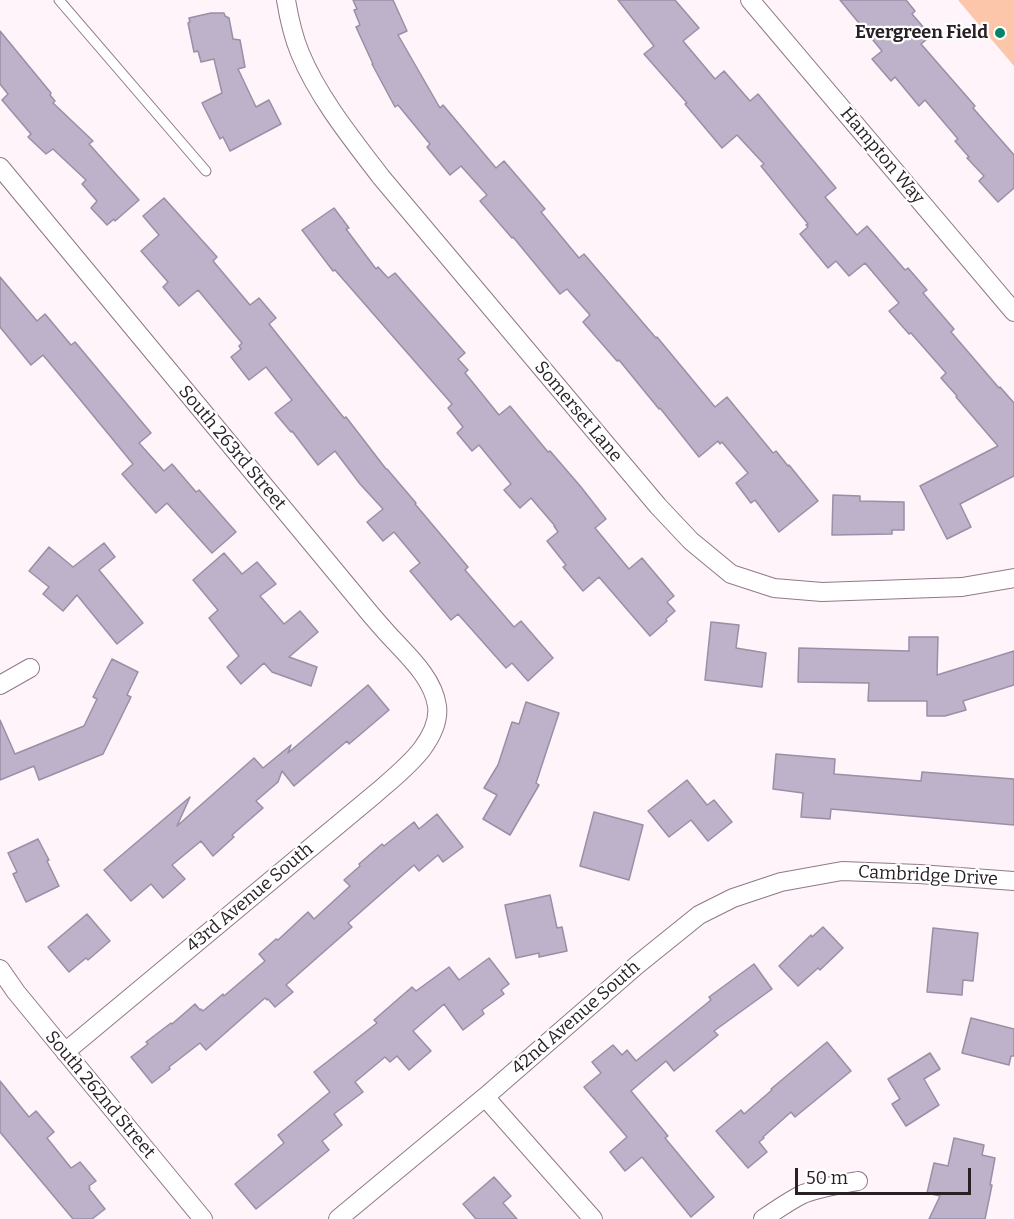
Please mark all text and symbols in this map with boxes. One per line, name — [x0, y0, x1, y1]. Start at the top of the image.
place label: Evergreen Field — [855, 22, 988, 44]
marker: Evergreen Field — [993, 26, 1007, 40]
street label: Hampton Way — [835, 103, 929, 209]
street label: Somerset Lane — [530, 357, 626, 467]
street label: South 263rd Street — [174, 381, 290, 515]
street label: 43rd Avenue South — [182, 839, 318, 957]
street label: Cambridge Drive — [857, 862, 999, 890]
street label: 42nd Avenue South — [508, 957, 644, 1079]
street label: South 262nd Street — [40, 1027, 160, 1163]
scale bar — [798, 1156, 974, 1194]
text: 50 m — [806, 1167, 848, 1189]

